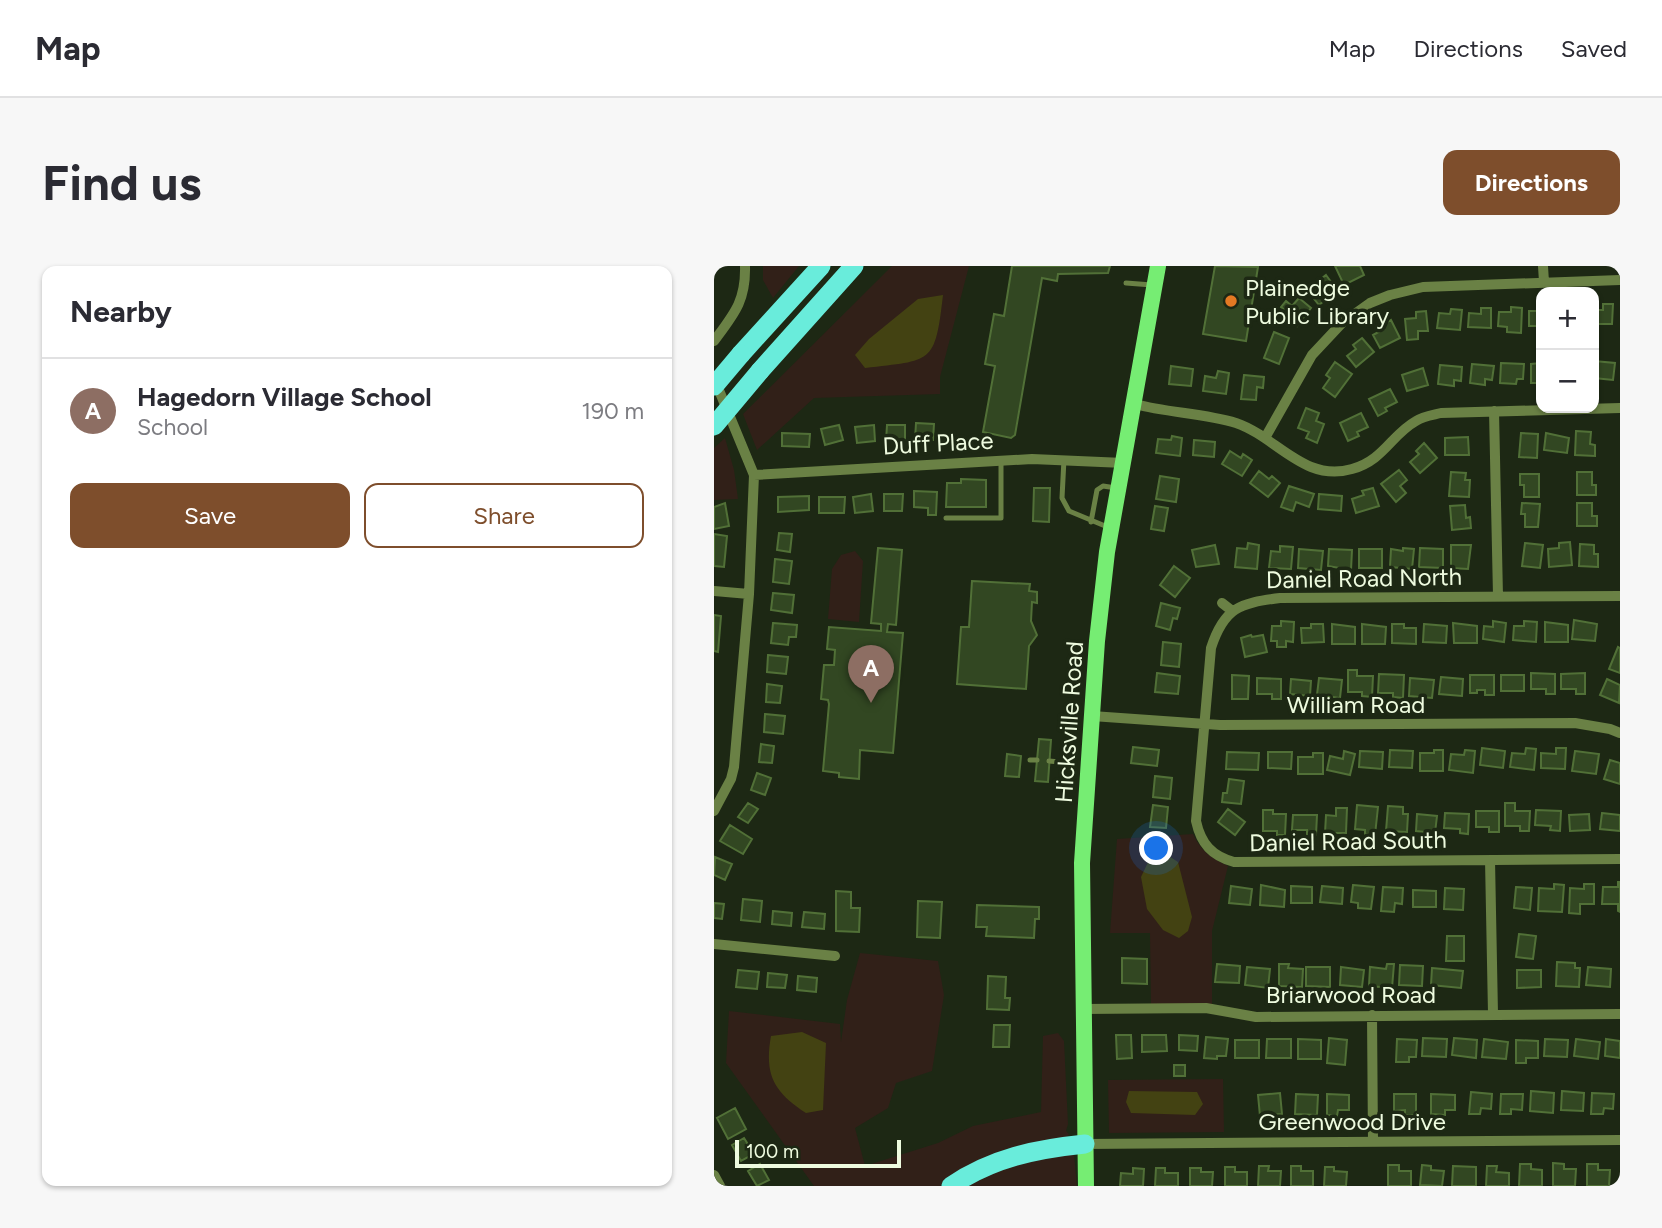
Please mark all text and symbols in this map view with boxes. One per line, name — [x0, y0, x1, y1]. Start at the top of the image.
text: Map — [35, 29, 101, 68]
text: Map — [1329, 34, 1375, 63]
text: Directions — [1413, 34, 1523, 63]
text: Saved — [1561, 34, 1627, 63]
button: Directions — [1443, 150, 1620, 215]
text: Find us — [42, 153, 201, 212]
place label: Plainedge Public Library — [1245, 273, 1390, 330]
map controls — [1536, 287, 1599, 413]
button: + — [1536, 287, 1599, 350]
text: Nearby — [70, 293, 172, 330]
marker: Plainedge Public Library — [1223, 293, 1239, 309]
button: − — [1536, 350, 1599, 413]
text: Hagedorn Village School — [137, 381, 432, 413]
text: A — [85, 397, 101, 425]
text: 190 m — [581, 397, 644, 425]
text: School — [137, 413, 208, 441]
street label: Duff Place — [882, 426, 994, 460]
button: Save — [70, 483, 350, 548]
button: Share — [364, 483, 644, 548]
street label: Daniel Road North — [1266, 562, 1462, 594]
street label: Hicksville Road — [1049, 640, 1089, 804]
pin: A — [848, 645, 894, 703]
street label: William Road — [1287, 690, 1425, 719]
street label: Daniel Road South — [1249, 825, 1447, 857]
your location — [1139, 831, 1173, 865]
street label: Briarwood Road — [1266, 980, 1436, 1009]
street label: Greenwood Drive — [1258, 1107, 1446, 1136]
scale bar — [735, 1137, 901, 1169]
text: 100 m — [746, 1140, 799, 1163]

